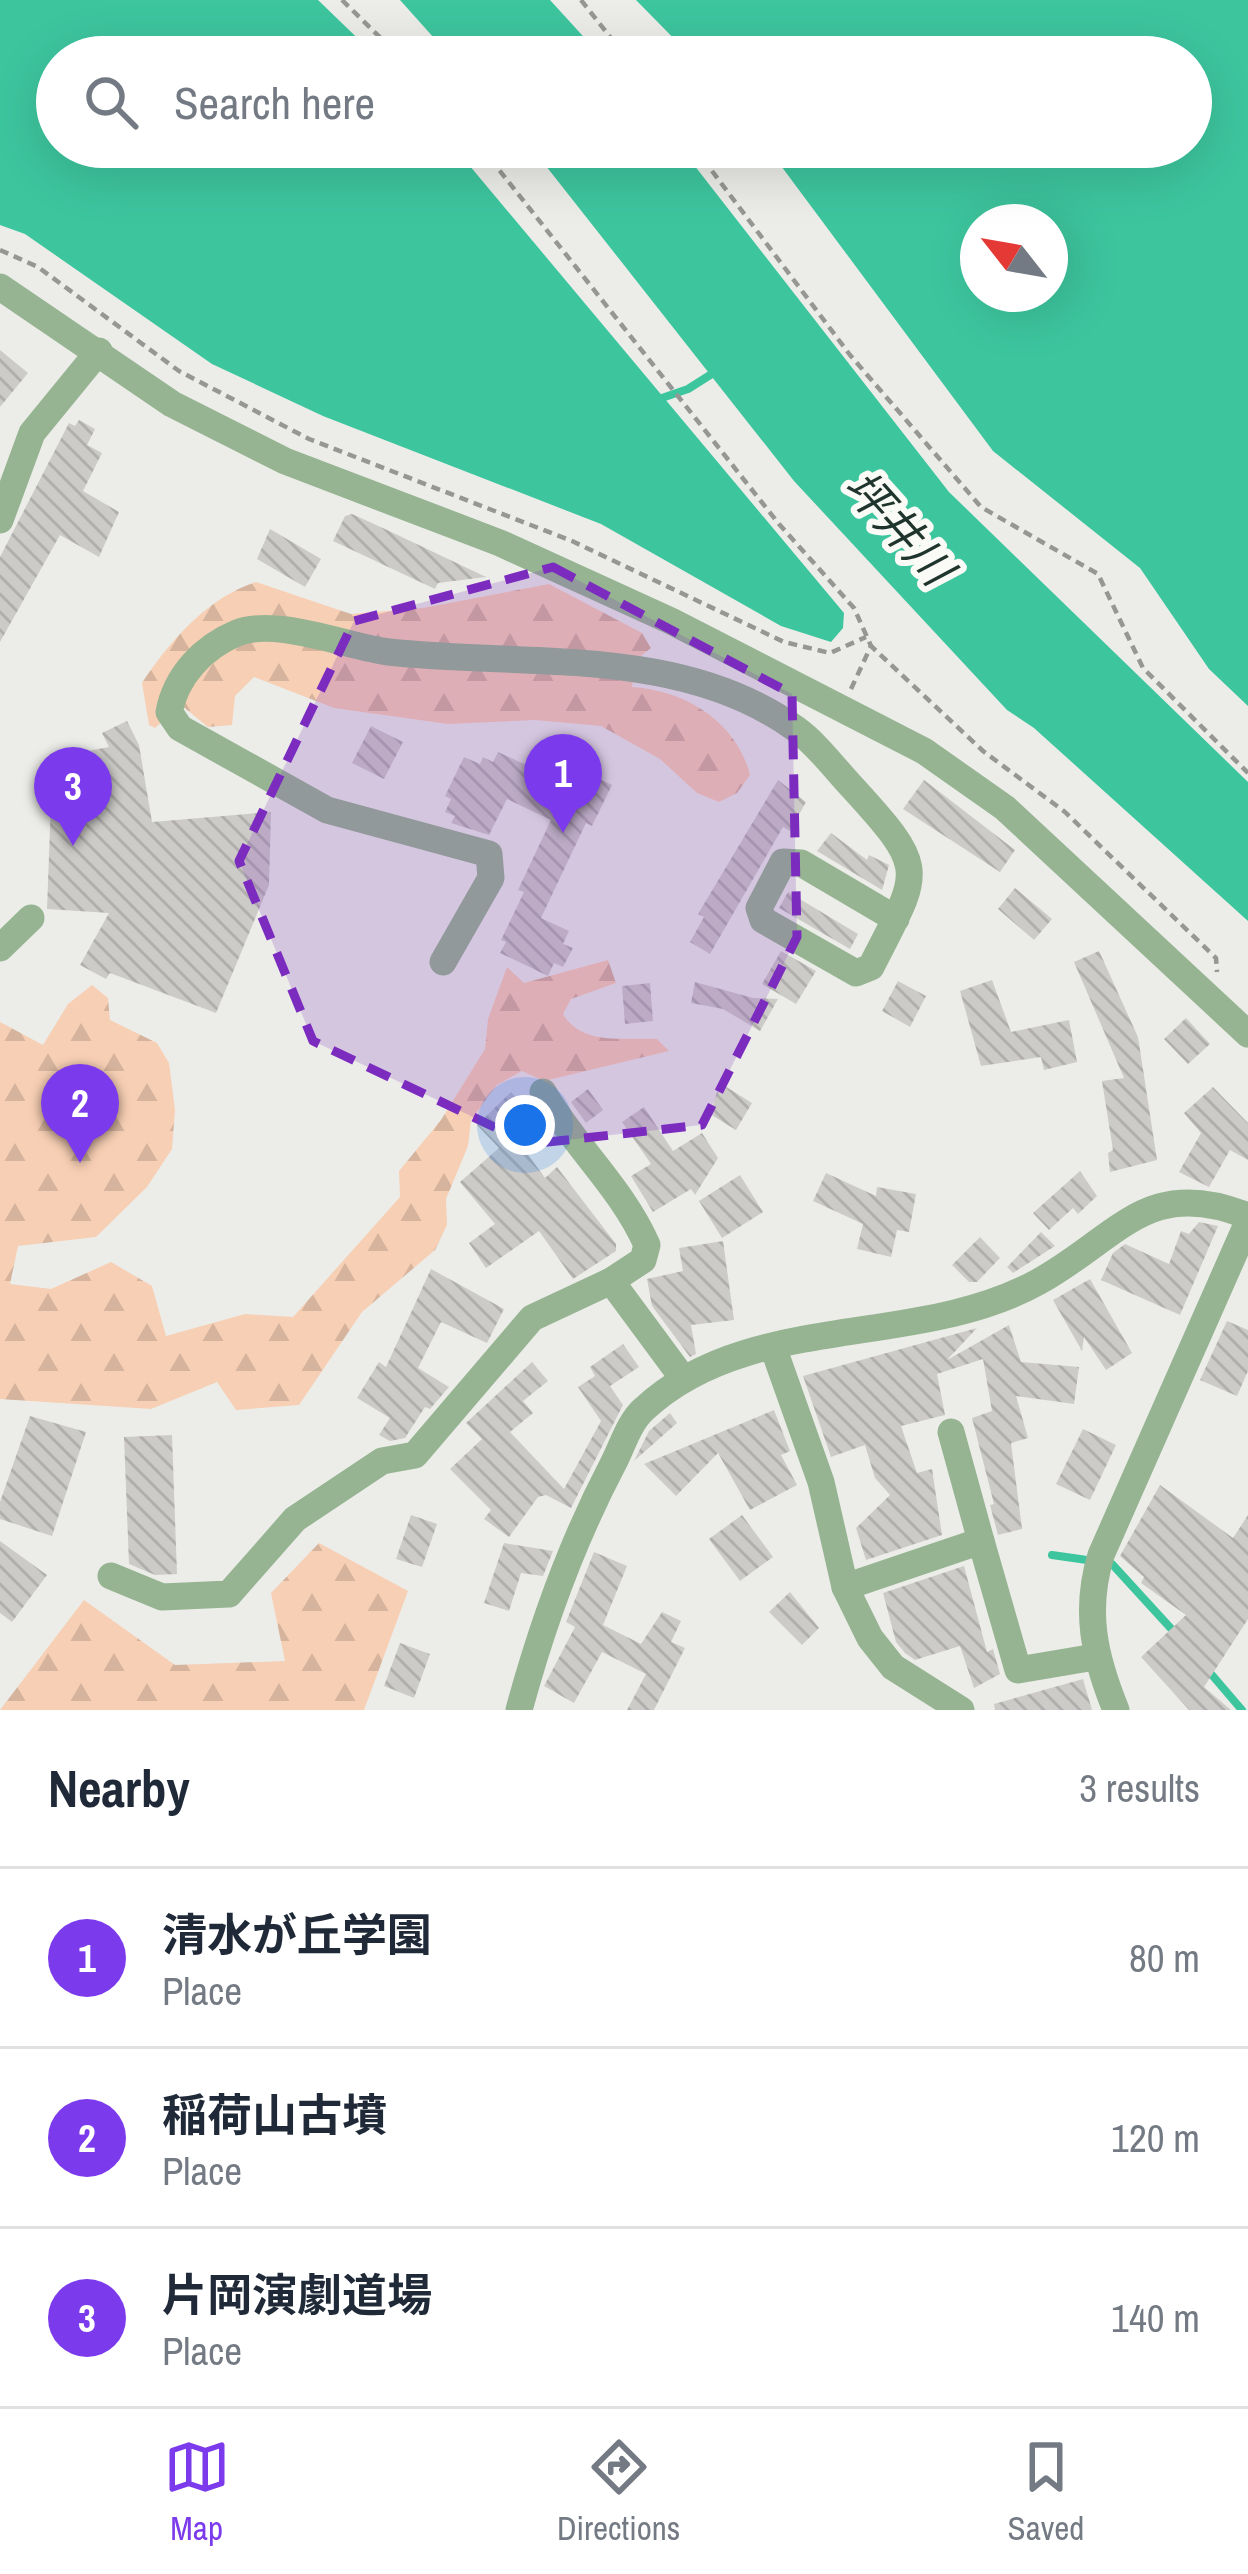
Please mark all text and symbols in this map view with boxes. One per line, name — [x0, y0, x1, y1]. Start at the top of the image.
search box — [36, 36, 1212, 168]
icon: search — [78, 69, 144, 135]
text: Search here — [174, 72, 375, 133]
north arrow — [960, 204, 1068, 312]
water label: 坪井川 — [831, 456, 970, 601]
pin: 1 — [524, 734, 602, 833]
pin: 3 — [34, 747, 112, 846]
pin: 2 — [41, 1064, 119, 1163]
your location — [495, 1095, 555, 1155]
text: Nearby — [48, 1754, 190, 1823]
text: 3 results — [1079, 1762, 1200, 1814]
text: 清水が丘学園 — [162, 1904, 432, 1965]
text: 1 — [78, 1932, 96, 1984]
text: 80 m — [1129, 1932, 1200, 1984]
text: Place — [162, 1965, 242, 2017]
text: 稲荷山古墳 — [162, 2084, 387, 2145]
text: 2 — [78, 2112, 96, 2164]
text: 120 m — [1111, 2112, 1200, 2164]
text: Place — [162, 2145, 242, 2197]
text: 片岡演劇道場 — [162, 2264, 432, 2325]
text: 3 — [78, 2292, 96, 2344]
text: 140 m — [1111, 2292, 1200, 2344]
text: Place — [162, 2325, 242, 2377]
tab: Map — [164, 2434, 230, 2550]
tab: Directions — [557, 2434, 680, 2550]
tab: Saved — [1008, 2434, 1084, 2550]

